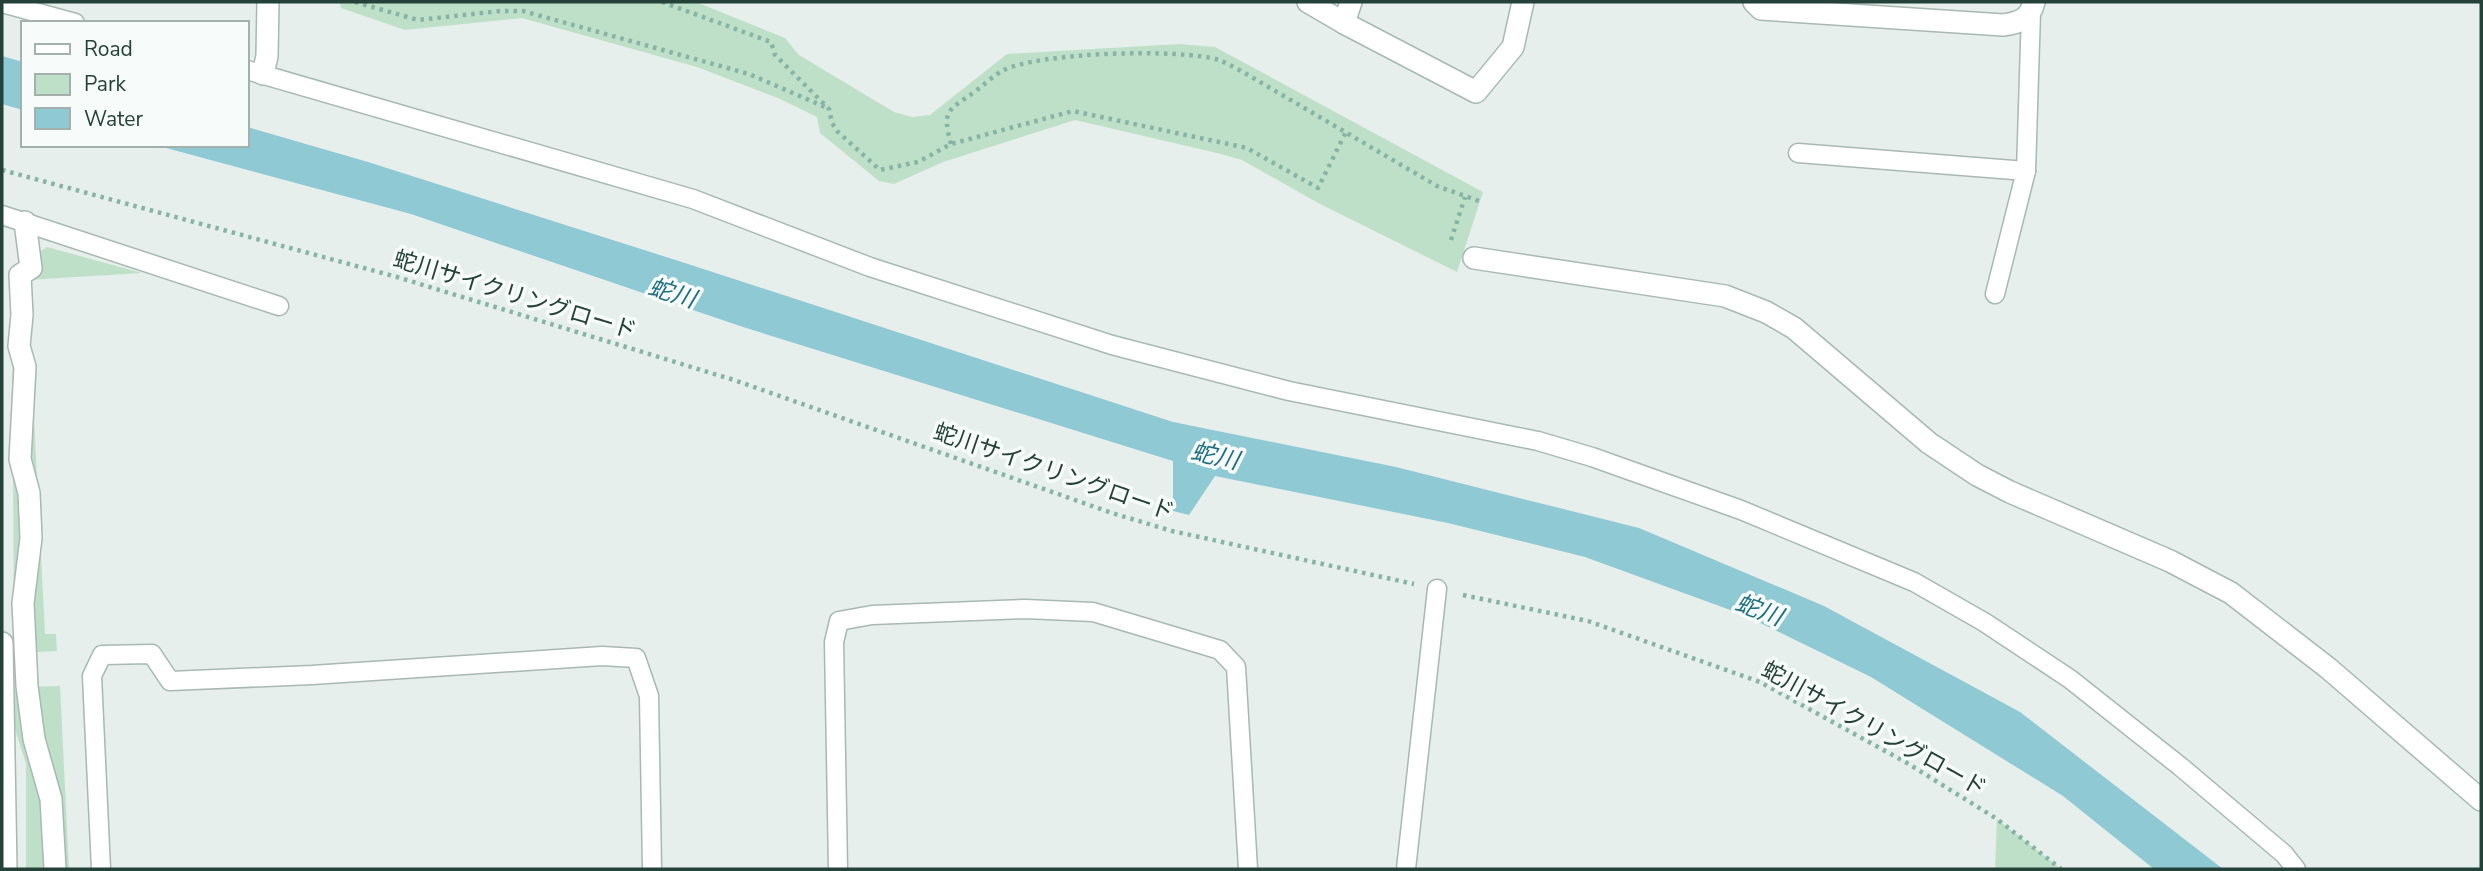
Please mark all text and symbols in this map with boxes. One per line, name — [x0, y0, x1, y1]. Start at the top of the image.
legend — [21, 21, 248, 147]
text: Road — [84, 35, 133, 63]
text: Park — [84, 70, 126, 98]
text: Water — [84, 105, 143, 133]
street label: 蛇川サイクリングロード — [390, 243, 640, 347]
water label: 蛇川 — [644, 271, 702, 316]
street label: 蛇川サイクリングロード — [930, 416, 1178, 528]
water label: 蛇川 — [1188, 435, 1245, 478]
water label: 蛇川 — [1731, 587, 1790, 634]
street label: 蛇川サイクリングロード — [1756, 654, 1992, 804]

